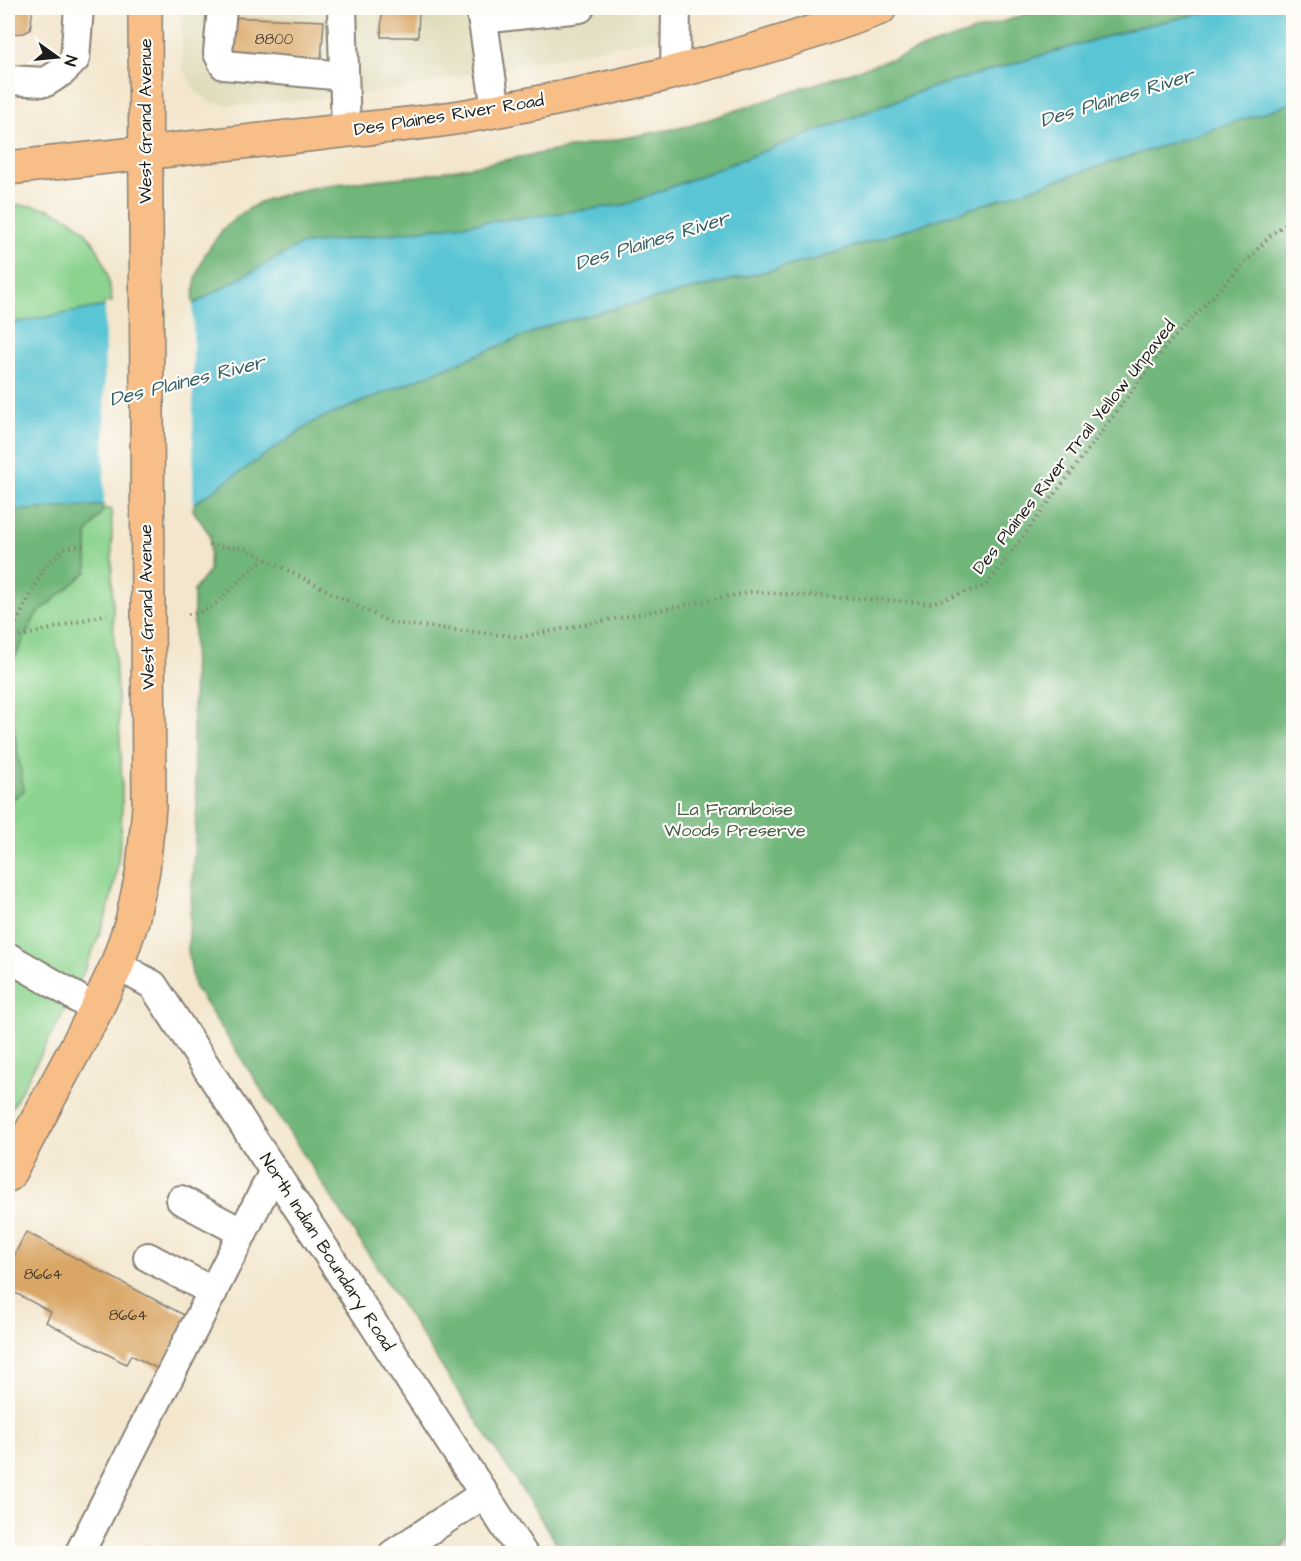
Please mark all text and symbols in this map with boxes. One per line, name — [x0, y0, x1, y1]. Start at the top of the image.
north arrow — [27, 27, 87, 87]
house number: 8800 — [255, 29, 294, 50]
street label: West Grand Avenue — [133, 38, 158, 204]
text: N — [59, 53, 82, 68]
water label: Des Plaines River — [1037, 61, 1199, 135]
street label: Des Plaines River Road — [352, 88, 546, 142]
water label: Des Plaines River — [572, 204, 734, 278]
street label: Des Plaines River Trail Yellow Unpaved — [967, 314, 1181, 580]
water label: Des Plaines River — [106, 348, 270, 414]
street label: West Grand Avenue — [133, 524, 161, 690]
park label: La Framboise Woods Preserve — [664, 797, 806, 843]
street label: North Indian Boundary Road — [253, 1148, 401, 1356]
house number: 8664 — [24, 1264, 62, 1285]
house number: 8664 — [109, 1305, 147, 1326]

